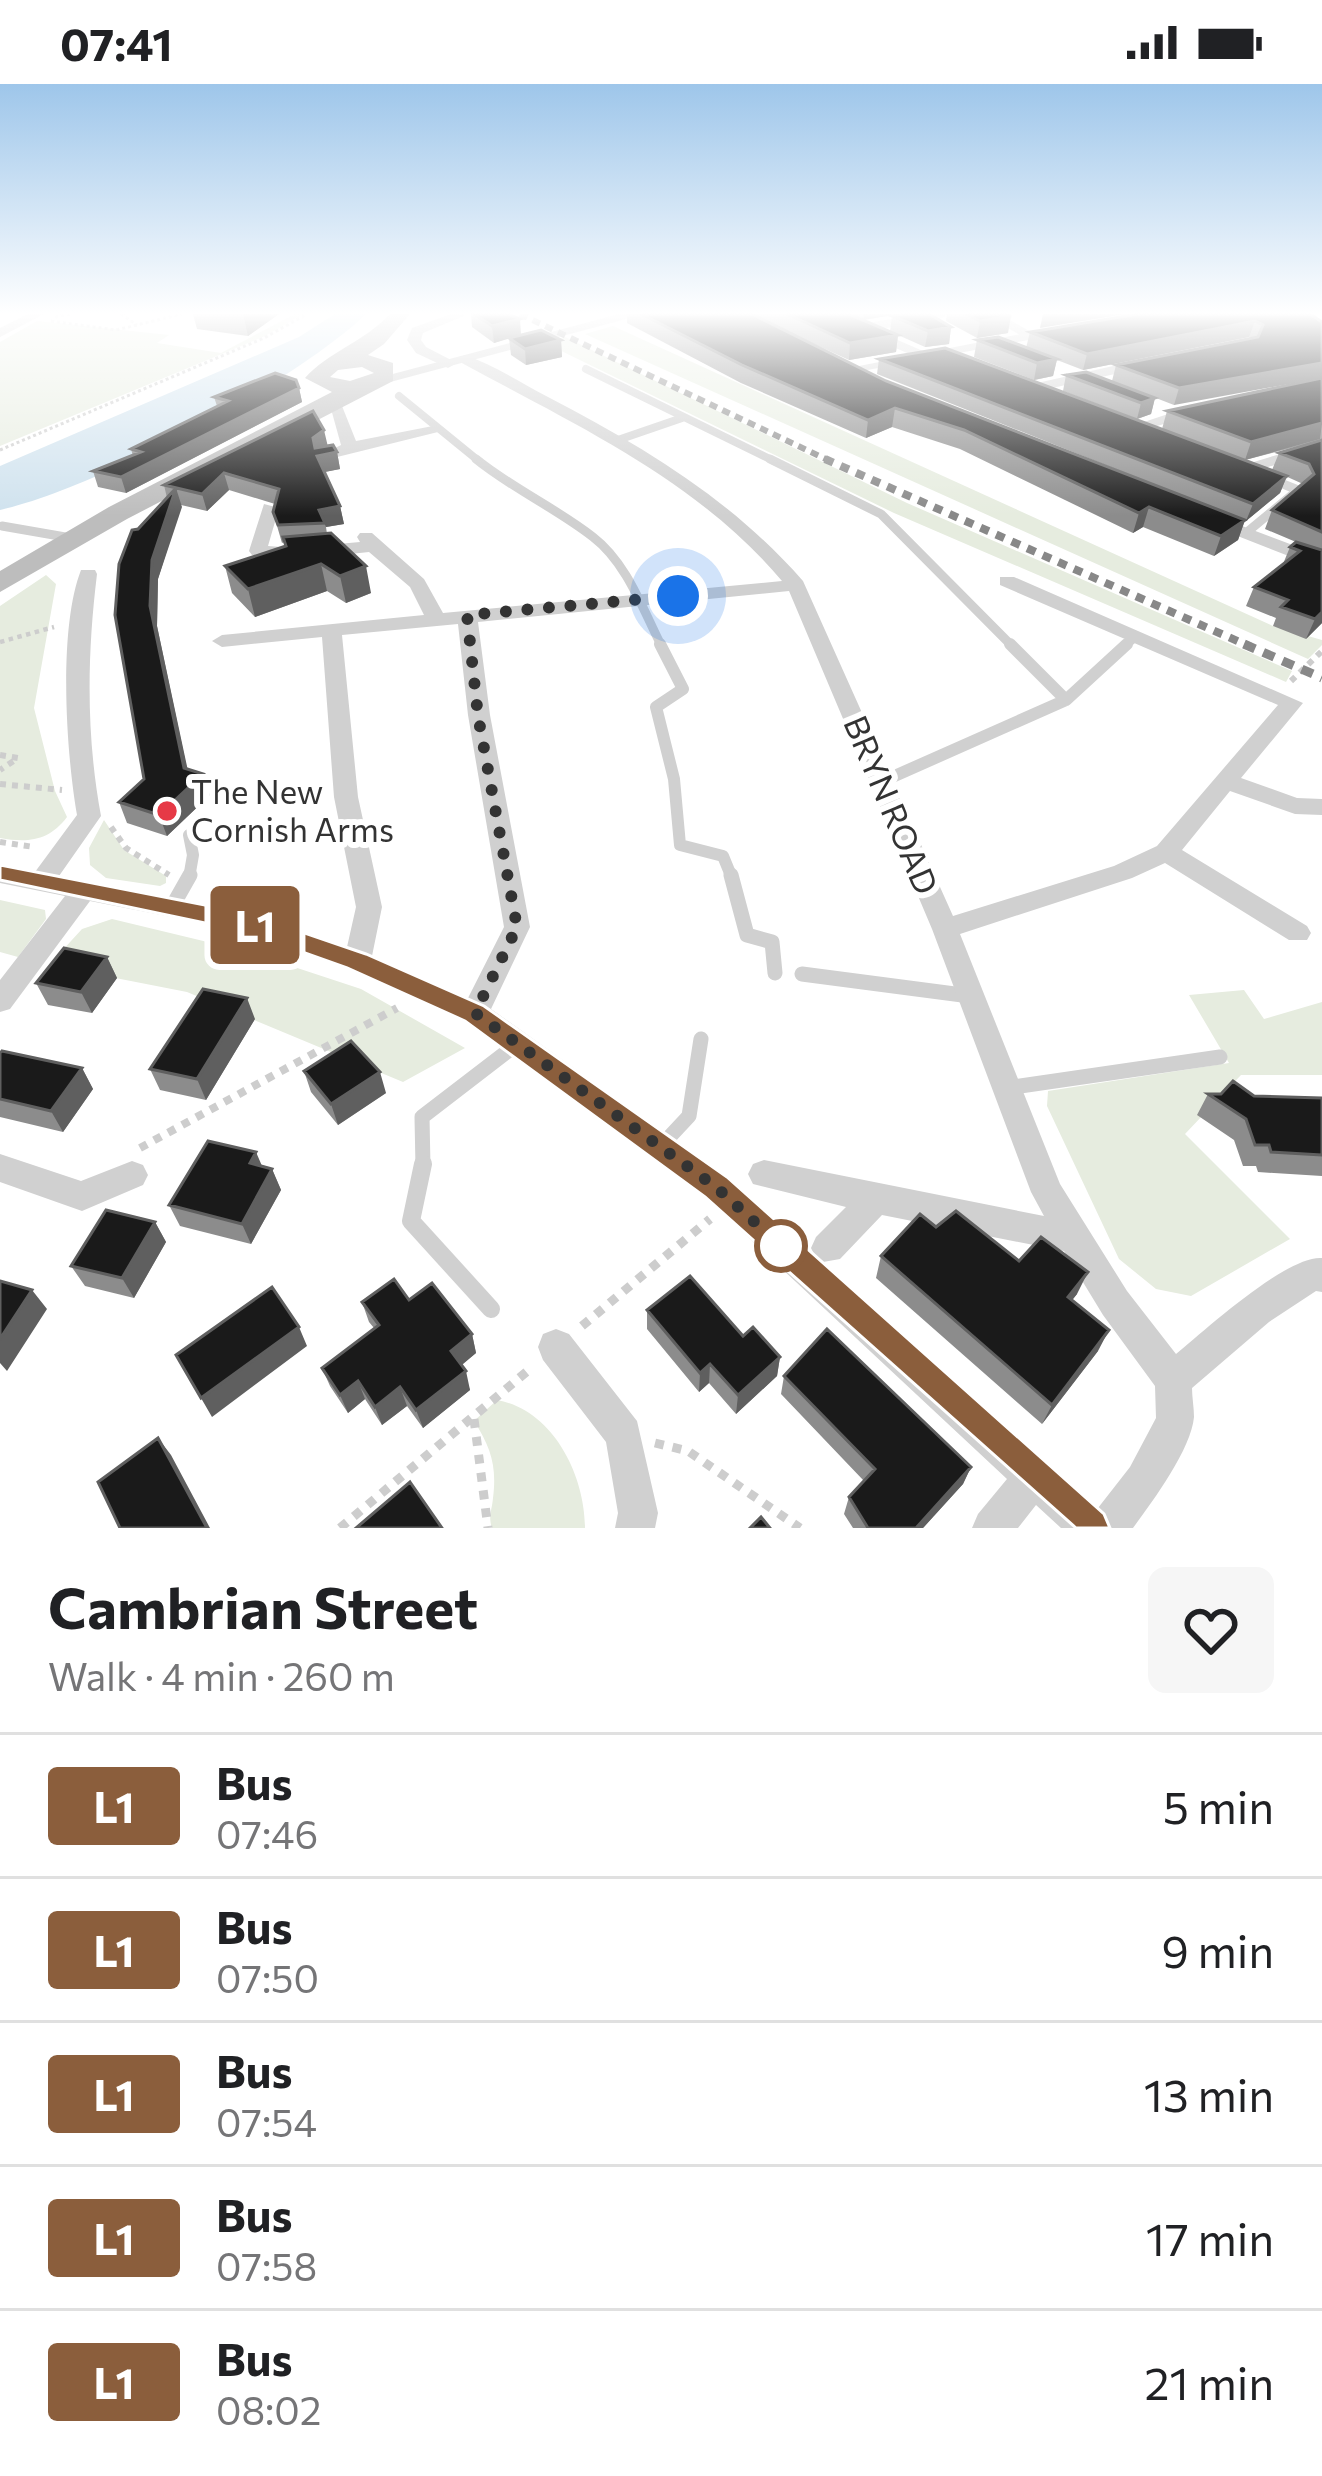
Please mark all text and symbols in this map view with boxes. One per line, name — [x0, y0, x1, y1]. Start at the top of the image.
text: 07:41 — [60, 15, 173, 70]
your location — [648, 566, 708, 626]
street label: BRYN ROAD — [836, 709, 948, 900]
place label: The New Cornish Arms — [191, 770, 394, 849]
marker: The New Cornish Arms — [154, 798, 180, 824]
line badge: L1 — [201, 886, 309, 964]
text: L1 — [234, 899, 276, 951]
unlabelled marker — [756, 1221, 806, 1271]
button: heart — [1148, 1567, 1274, 1693]
text: Cambrian Street — [48, 1571, 478, 1641]
text: Walk · 4 min · 260 m — [48, 1651, 395, 1699]
text: Bus — [216, 1754, 292, 1809]
text: 5 min — [1163, 1778, 1274, 1833]
text: L1 — [93, 1780, 135, 1832]
text: 07:46 — [216, 1809, 318, 1857]
text: Bus — [216, 1898, 292, 1953]
text: 9 min — [1161, 1922, 1274, 1977]
text: L1 — [93, 1924, 135, 1976]
text: 07:50 — [216, 1953, 319, 2001]
text: Bus — [216, 2042, 292, 2097]
text: 13 min — [1144, 2066, 1274, 2121]
text: L1 — [93, 2068, 135, 2120]
text: 07:54 — [216, 2097, 317, 2145]
text: Bus — [216, 2186, 292, 2241]
text: 17 min — [1146, 2210, 1274, 2265]
text: L1 — [93, 2212, 135, 2264]
text: 07:58 — [216, 2241, 317, 2289]
text: Bus — [216, 2330, 292, 2385]
text: 21 min — [1145, 2354, 1274, 2409]
text: L1 — [93, 2356, 135, 2408]
text: 08:02 — [216, 2385, 321, 2433]

